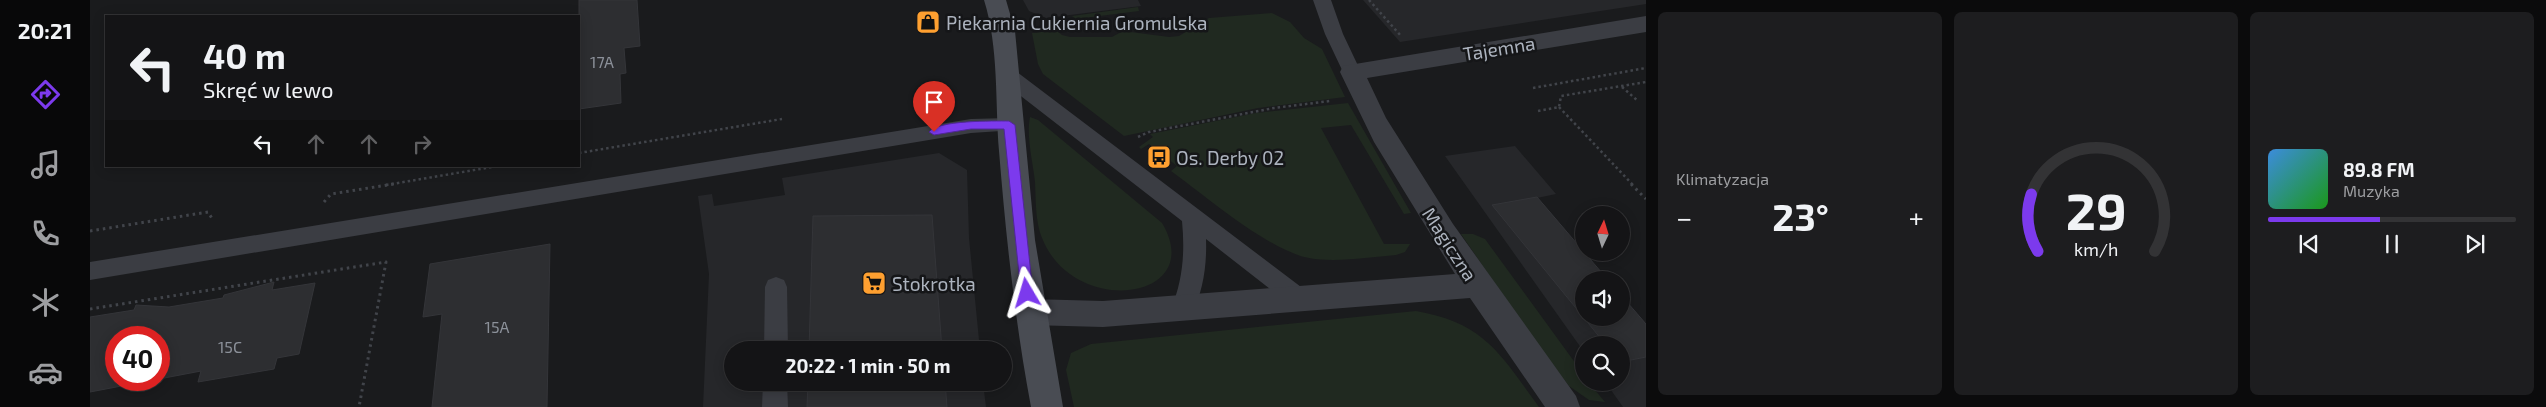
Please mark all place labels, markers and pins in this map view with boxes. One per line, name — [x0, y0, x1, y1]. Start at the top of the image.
shop icon: Piekarnia Cukiernia Gromulska — [915, 9, 941, 35]
place label: Piekarnia Cukiernia Gromulska — [946, 11, 1208, 34]
pin — [913, 81, 955, 132]
bus stop icon: Os. Derby 02 — [1146, 144, 1172, 170]
place label: Os. Derby 02 — [1176, 146, 1284, 169]
supermarket icon: Stokrotka — [861, 270, 887, 296]
place label: Stokrotka — [892, 272, 976, 295]

